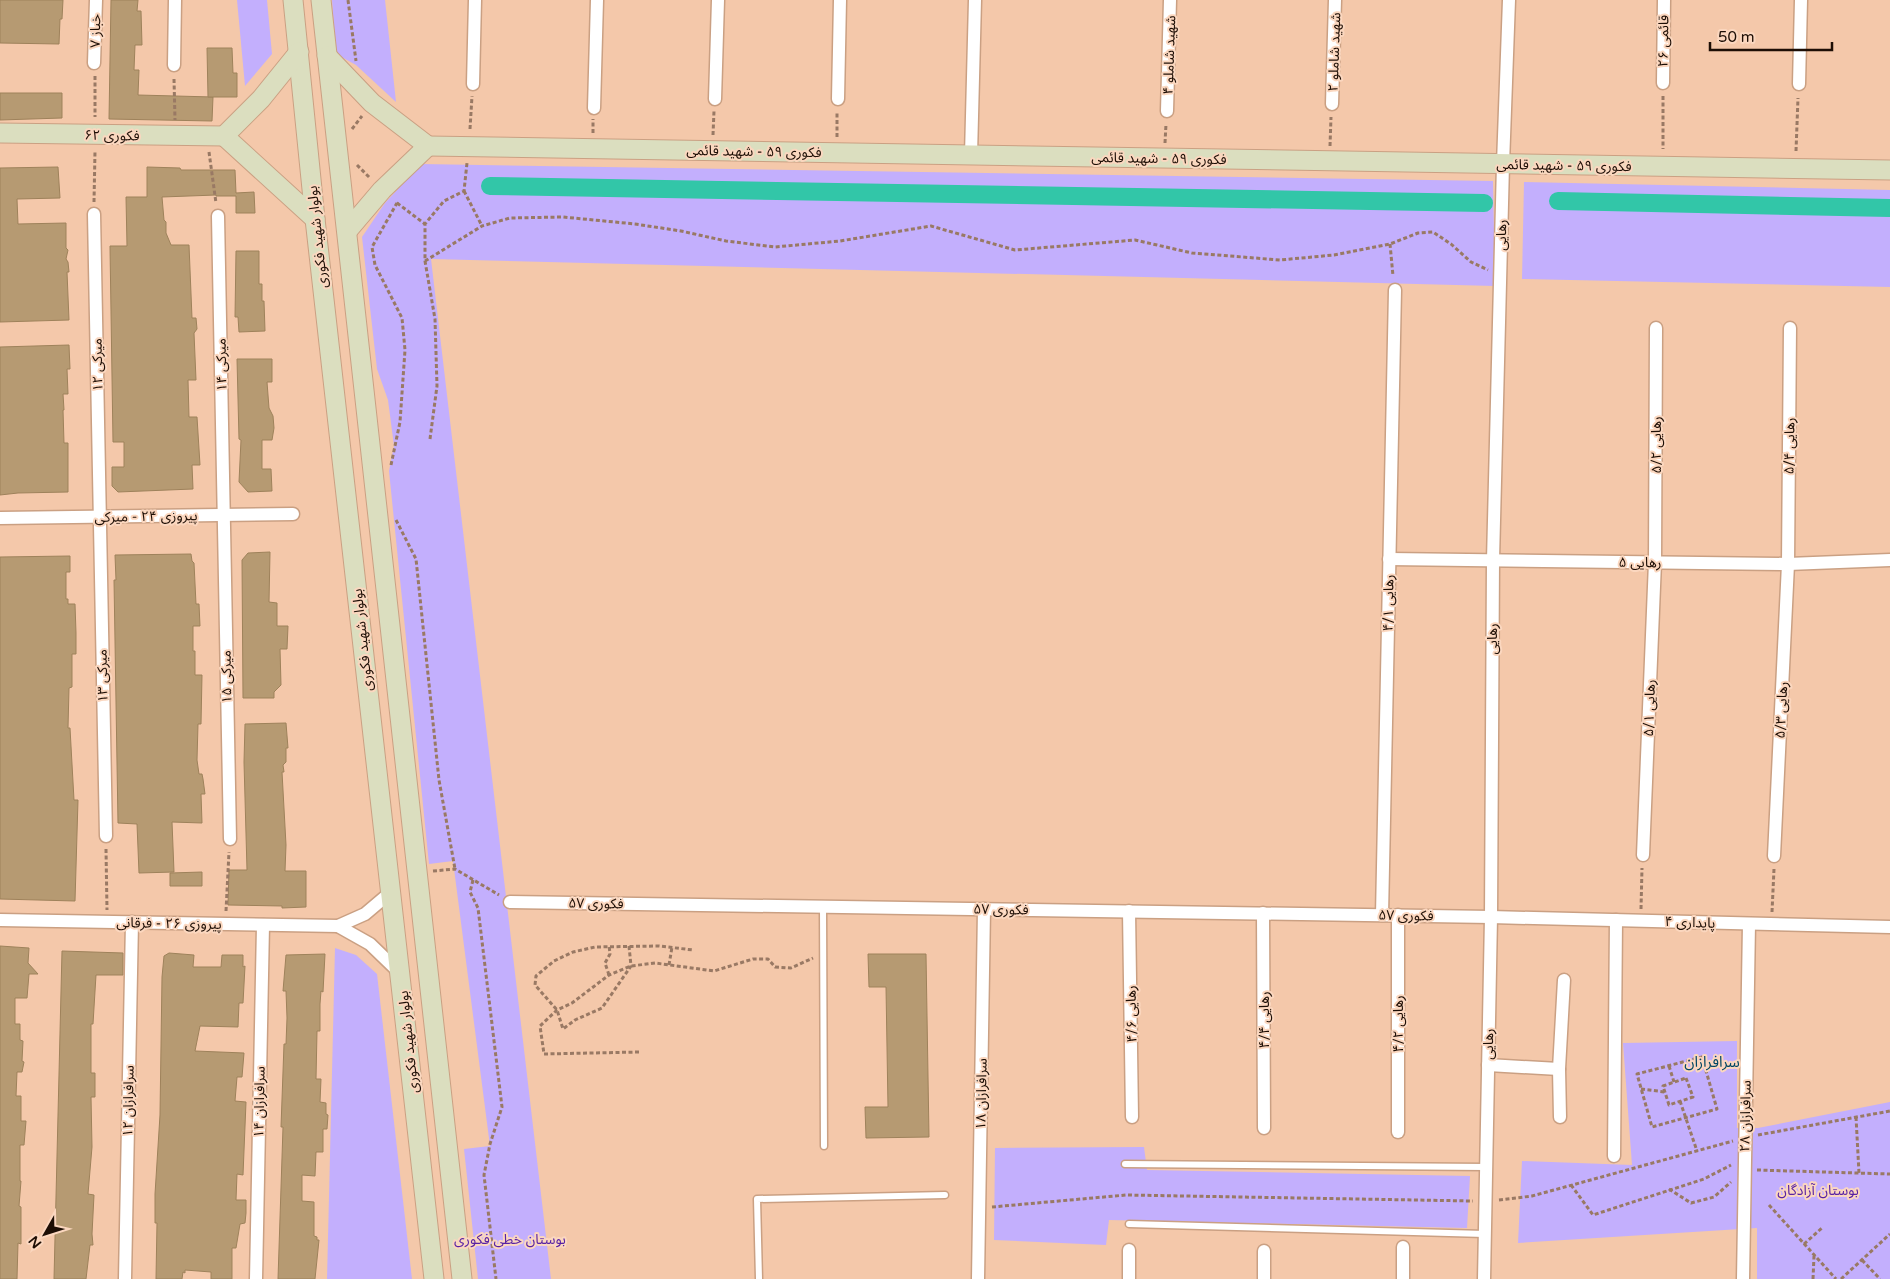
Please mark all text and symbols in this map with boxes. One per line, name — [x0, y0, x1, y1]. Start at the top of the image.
street label: شهید شاملو ۲ — [1325, 12, 1344, 92]
street label: خباز ۷ — [87, 14, 104, 48]
street label: شهید شاملو ۴ — [1160, 15, 1179, 95]
street label: قائمی ۲۶ — [1655, 15, 1672, 67]
scale bar — [1710, 20, 1832, 52]
text: 50 m — [1718, 28, 1755, 46]
street label: فکوری ۶۲ — [84, 127, 140, 144]
street label: فکوری ۵۹ - شهید قائمی — [686, 142, 822, 161]
street label: فکوری ۵۹ - شهید قائمی — [1091, 149, 1227, 168]
street label: فکوری ۵۹ - شهید قائمی — [1496, 156, 1632, 175]
street label: بولوار شهید فکوری — [304, 185, 331, 289]
street label: رهایی — [1493, 219, 1510, 251]
street label: میرکی ۱۲ — [89, 338, 106, 392]
street label: میرکی ۱۴ — [213, 338, 230, 392]
street label: رهایی ۵/۲ — [1648, 416, 1665, 474]
street label: رهایی ۵/۴ — [1781, 417, 1798, 475]
street label: پیروزی ۲۴ - میرکی — [94, 507, 198, 527]
street label: رهایی ۵ — [1618, 554, 1662, 571]
street label: رهایی ۴/۱ — [1380, 574, 1397, 632]
street label: بولوار شهید فکوری — [349, 588, 376, 692]
street label: رهایی — [1484, 623, 1501, 655]
street label: میرکی ۱۳ — [94, 649, 111, 703]
street label: میرکی ۱۵ — [218, 650, 235, 704]
street label: رهایی ۵/۱ — [1640, 679, 1659, 737]
street label: رهایی ۵/۳ — [1772, 681, 1791, 739]
street label: فکوری ۵۷ — [568, 895, 624, 912]
street label: فکوری ۵۷ — [973, 901, 1029, 918]
street label: فکوری ۵۷ — [1378, 907, 1434, 924]
street label: پایداری ۴ — [1664, 913, 1716, 933]
street label: پیروزی ۲۶ - فرقانی — [116, 914, 222, 934]
street label: رهایی ۴/۶ — [1123, 985, 1140, 1043]
street label: بولوار شهید فکوری — [395, 990, 422, 1094]
street label: رهایی ۴/۴ — [1256, 991, 1273, 1049]
street label: رهایی ۴/۲ — [1390, 995, 1407, 1053]
street label: رهایی — [1480, 1028, 1497, 1060]
district label: سرافرازان — [1684, 1053, 1740, 1071]
street label: سرافرازان ۱۸ — [972, 1058, 991, 1130]
street label: سرافرازان ۱۲ — [119, 1065, 138, 1137]
street label: سرافرازان ۱۴ — [250, 1066, 269, 1138]
street label: سرافرازان ۲۸ — [1736, 1080, 1755, 1152]
park label: بوستان آزادگان — [1777, 1182, 1859, 1199]
north arrow — [20, 1209, 70, 1259]
park label: بوستان خطی فکوری — [454, 1231, 566, 1248]
text: N — [25, 1232, 45, 1252]

